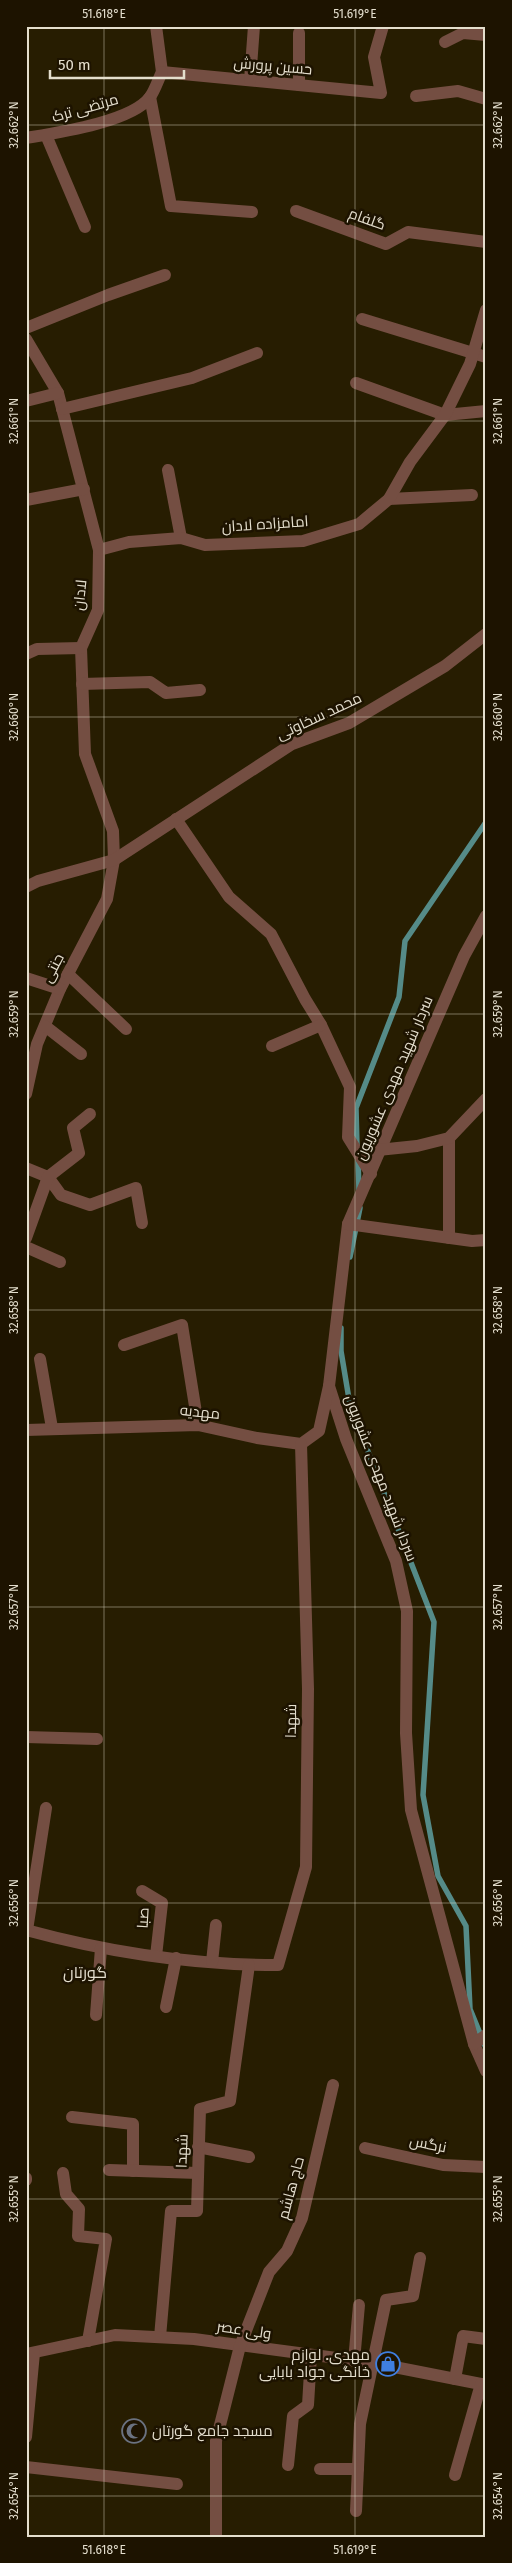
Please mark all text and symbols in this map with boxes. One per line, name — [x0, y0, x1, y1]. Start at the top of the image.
text: 51.618°E — [82, 7, 126, 21]
text: 51.619°E — [333, 7, 377, 21]
scale bar — [50, 48, 184, 80]
street label: حسین پرورش — [233, 54, 313, 79]
text: 50 m — [58, 56, 91, 74]
street label: مرتضی ترک — [50, 90, 121, 127]
text: 32.662°N — [7, 101, 21, 149]
text: 32.662°N — [491, 101, 505, 149]
street label: گلفام — [346, 204, 388, 235]
text: 32.661°N — [7, 398, 21, 444]
text: 32.661°N — [491, 398, 505, 444]
street label: امامزاده لادان — [221, 512, 309, 537]
street label: لادان — [69, 579, 92, 611]
street label: محمد سخاوتی — [273, 688, 365, 745]
text: 32.660°N — [7, 693, 21, 741]
text: 32.660°N — [491, 693, 505, 741]
street label: جنتی — [38, 950, 69, 986]
text: 32.659°N — [7, 990, 21, 1038]
text: 32.659°N — [491, 990, 505, 1038]
street label: سردار شهید مهدی عشوریون — [351, 993, 438, 1163]
text: 32.658°N — [7, 1286, 21, 1334]
text: 32.658°N — [491, 1286, 505, 1334]
street label: سردار شهید مهدی عشوریون — [340, 1392, 421, 1564]
street label: مهدیه — [179, 1401, 221, 1424]
text: 32.657°N — [7, 1584, 21, 1630]
text: 32.657°N — [491, 1584, 505, 1630]
street label: شهدا — [282, 1704, 301, 1738]
text: 32.656°N — [7, 1879, 21, 1927]
text: 32.656°N — [491, 1879, 505, 1927]
street label: صبا — [133, 1907, 153, 1929]
district label: گورتان — [63, 1963, 107, 1983]
street label: نرگس — [408, 2132, 448, 2157]
street label: شهدا — [172, 2134, 193, 2169]
street label: حاج هاشم — [274, 2155, 310, 2222]
text: 32.655°N — [7, 2175, 21, 2223]
text: 32.655°N — [491, 2175, 505, 2223]
street label: ولی عصر — [214, 2317, 273, 2344]
place label: مهدی. لوازم خانگی جواد بابایی — [259, 2346, 370, 2382]
shop icon: مهدی. لوازم خانگی جواد بابایی — [375, 2351, 401, 2377]
mosque icon: مسجد جامع گورتان — [121, 2418, 147, 2444]
place label: مسجد جامع گورتان — [152, 2422, 273, 2442]
text: 32.654°N — [7, 2472, 21, 2520]
text: 32.654°N — [491, 2472, 505, 2520]
text: 51.618°E — [82, 2543, 126, 2557]
text: 51.619°E — [333, 2543, 377, 2557]

